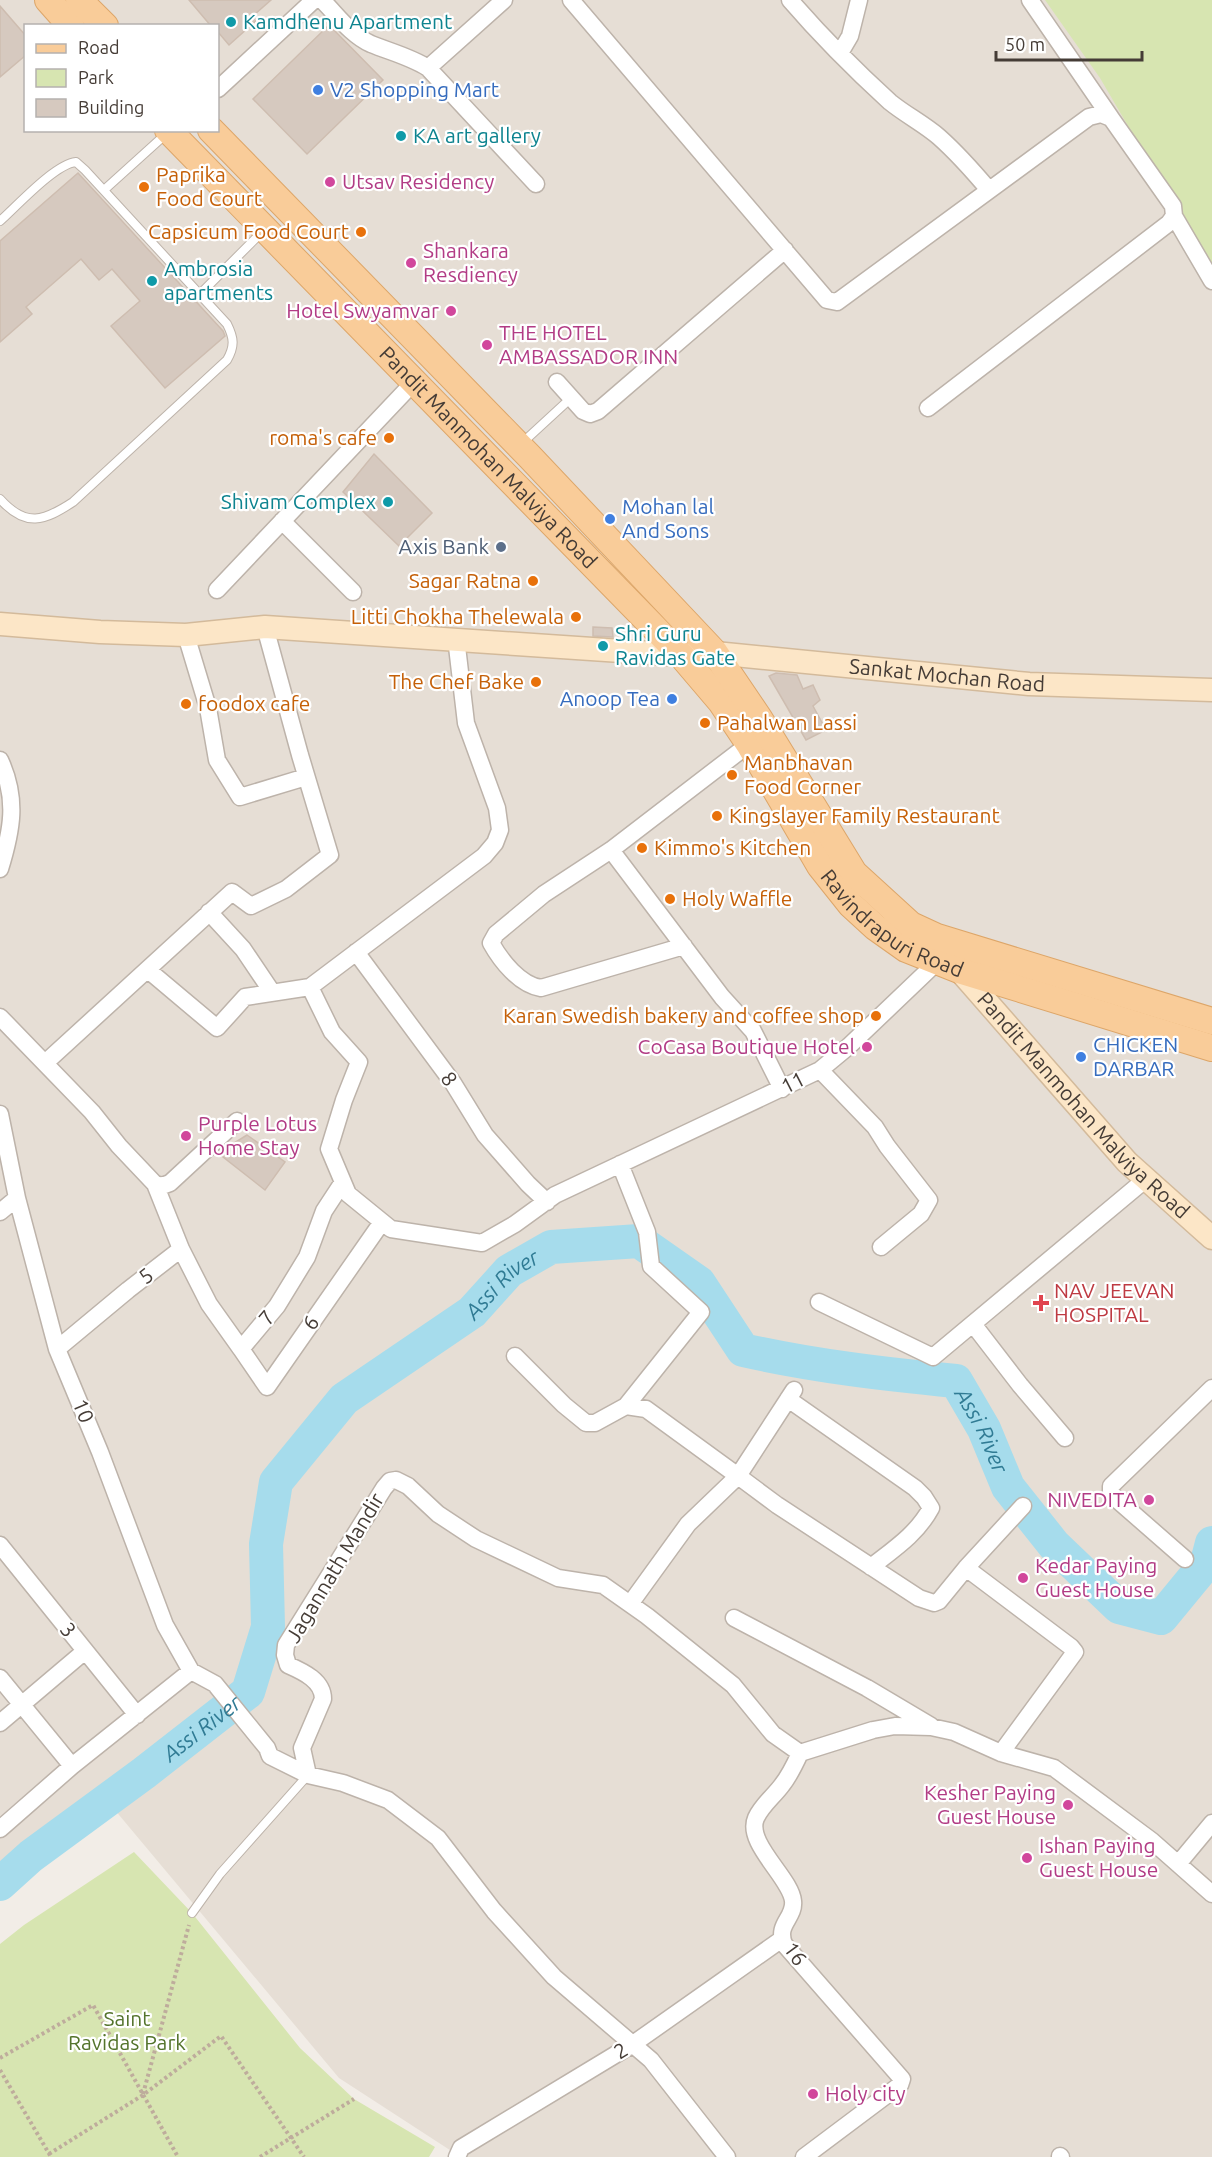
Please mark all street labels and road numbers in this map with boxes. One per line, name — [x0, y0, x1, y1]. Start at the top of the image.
street label: Pandit Manmohan Malviya Road — [375, 341, 602, 573]
street label: Sankat Mochan Road — [848, 653, 1045, 696]
street label: Ravindrapuri Road — [816, 864, 967, 982]
street label: Pandit Manmohan Malviya Road — [973, 987, 1195, 1223]
street label: 11 — [777, 1066, 809, 1098]
street label: 8 — [437, 1067, 463, 1090]
street label: 5 — [133, 1262, 157, 1288]
street label: 7 — [253, 1305, 279, 1330]
street label: 6 — [297, 1311, 323, 1334]
street label: 10 — [68, 1395, 100, 1426]
street label: Jagannath Mandir — [280, 1488, 388, 1647]
street label: 3 — [56, 1617, 82, 1642]
street label: 16 — [779, 1937, 812, 1970]
street label: 2 — [609, 2037, 632, 2063]

